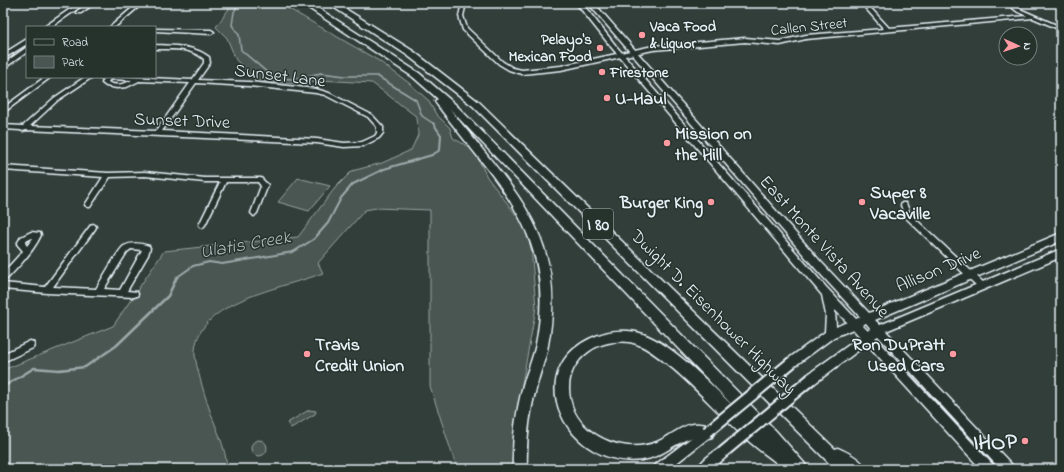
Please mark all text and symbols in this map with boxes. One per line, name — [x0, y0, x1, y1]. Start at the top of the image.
street label: Callen Street — [770, 12, 849, 42]
place label: Vaca Food & Liquor — [649, 16, 717, 55]
legend — [26, 26, 156, 78]
north arrow — [998, 26, 1038, 66]
place label: Pelayo's Mexican Food — [508, 29, 593, 68]
marker: Vaca Food & Liquor — [637, 30, 647, 40]
text: Road — [62, 34, 88, 52]
text: N — [1019, 42, 1035, 51]
marker: Pelayo's Mexican Food — [595, 43, 605, 53]
text: Park — [62, 54, 84, 72]
street label: Sunset Lane — [233, 58, 328, 96]
place label: Firestone — [609, 62, 670, 84]
marker: Firestone — [597, 67, 607, 77]
place label: U-Haul — [615, 87, 667, 113]
marker: U-Haul — [602, 93, 612, 103]
street label: Sunset Drive — [133, 107, 231, 137]
place label: Mission on the Hill — [674, 122, 752, 169]
marker: Mission on the Hill — [662, 138, 672, 148]
street label: East Monte Vista Avenue — [752, 170, 895, 325]
place label: Super 8 Vacaville — [869, 181, 931, 228]
place label: Burger King — [619, 191, 703, 218]
marker: Burger King — [706, 197, 716, 207]
marker: Super 8 Vacaville — [857, 197, 867, 207]
road number: I 80 — [583, 209, 613, 239]
water label: Ulatis Creek — [198, 224, 293, 267]
street label: Dwight D. Eisenhower Highway — [622, 224, 801, 403]
street label: Allison Drive — [892, 241, 986, 300]
place label: Travis Credit Union — [315, 333, 404, 380]
place label: Ron DuPratt Used Cars — [852, 333, 946, 380]
marker: Travis Credit Union — [302, 349, 312, 359]
marker: Ron DuPratt Used Cars — [948, 349, 958, 359]
place label: IHOP — [973, 428, 1018, 460]
marker: IHOP — [1020, 436, 1030, 446]

